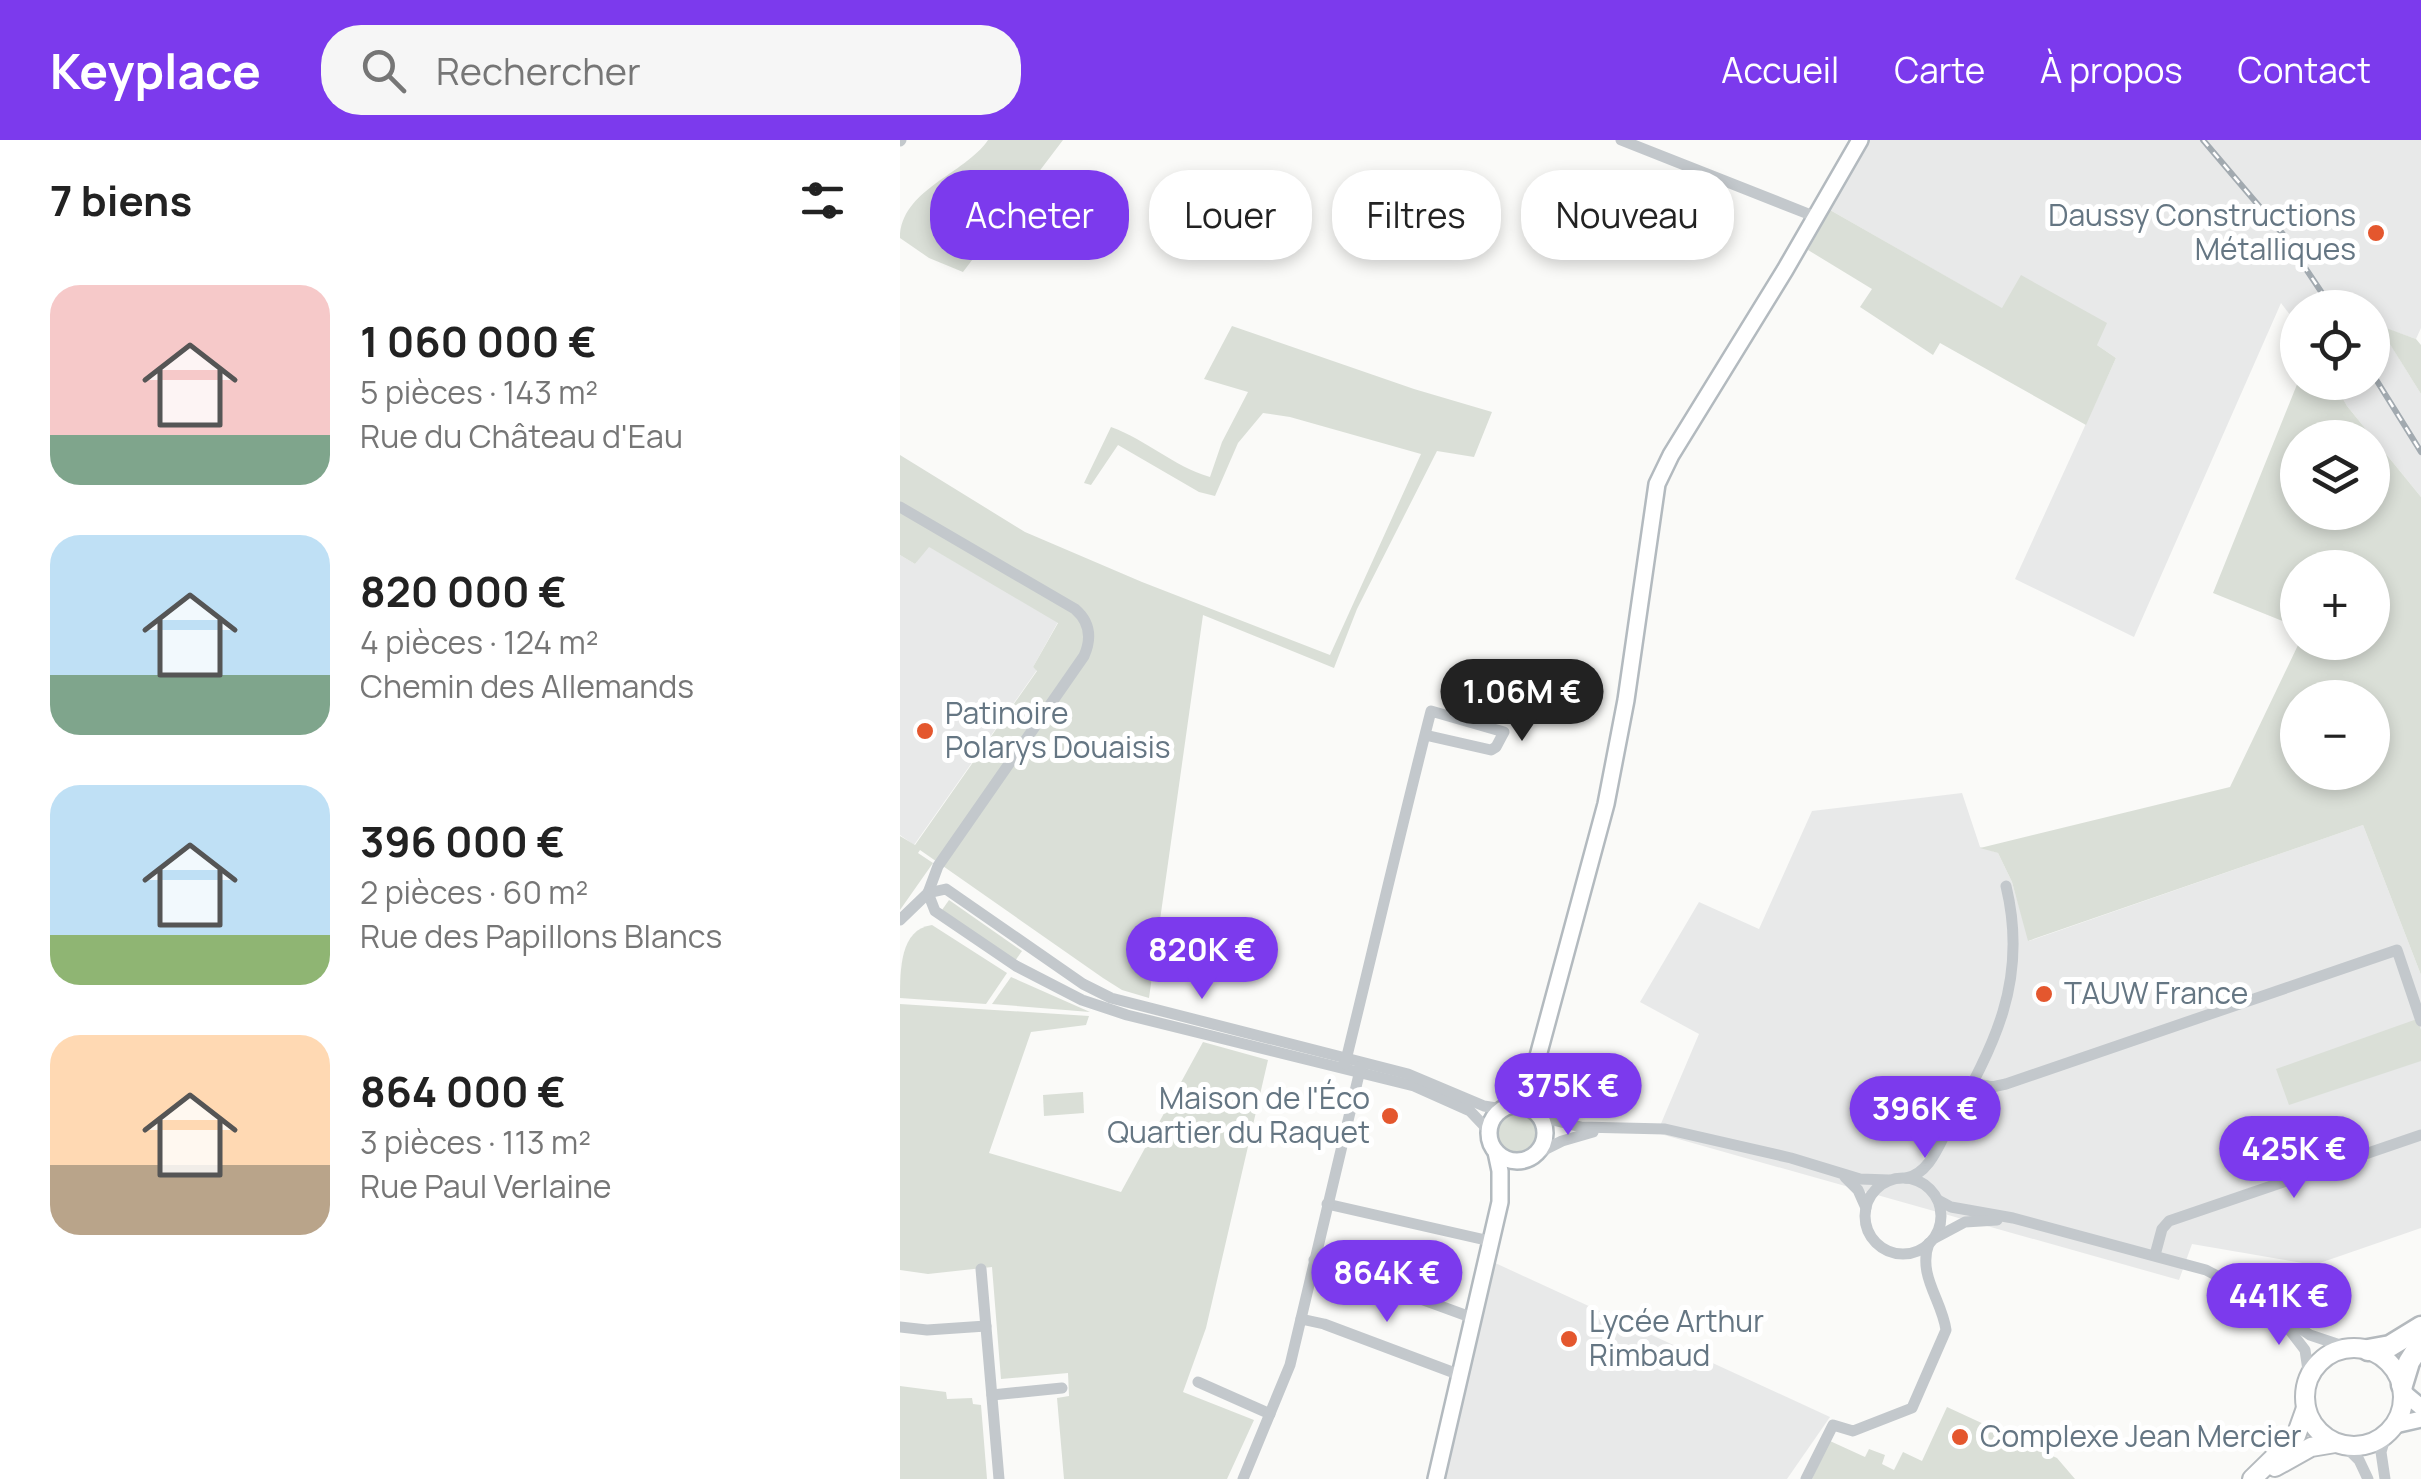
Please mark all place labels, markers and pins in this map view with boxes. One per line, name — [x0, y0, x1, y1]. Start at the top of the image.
place label: Daussy Constructions Métalliques — [2048, 194, 2356, 269]
marker: Daussy Constructions Métalliques — [2365, 222, 2387, 244]
pin: 1.06M € — [1430, 659, 1614, 744]
place label: Patinoire Polarys Douaisis — [945, 692, 1171, 767]
marker: Patinoire Polarys Douaisis — [914, 720, 936, 742]
pin: 820K € — [1121, 917, 1283, 1002]
place label: TAUW France — [2064, 972, 2248, 1013]
marker: TAUW France — [2033, 983, 2055, 1005]
pin: 375K € — [1487, 1053, 1649, 1138]
pin: 396K € — [1844, 1076, 2006, 1161]
place label: Maison de l'Éco Quartier du Raquet — [1107, 1077, 1370, 1152]
marker: Maison de l'Éco Quartier du Raquet — [1379, 1105, 1401, 1127]
pin: 425K € — [2213, 1116, 2375, 1201]
pin: 864K € — [1306, 1240, 1468, 1325]
pin: 441K € — [2198, 1263, 2360, 1348]
place label: Lycée Arthur Rimbaud — [1589, 1300, 1764, 1375]
marker: Lycée Arthur Rimbaud — [1558, 1328, 1580, 1350]
place label: Complexe Jean Mercier — [1980, 1415, 2302, 1456]
marker: Complexe Jean Mercier — [1949, 1426, 1971, 1448]

